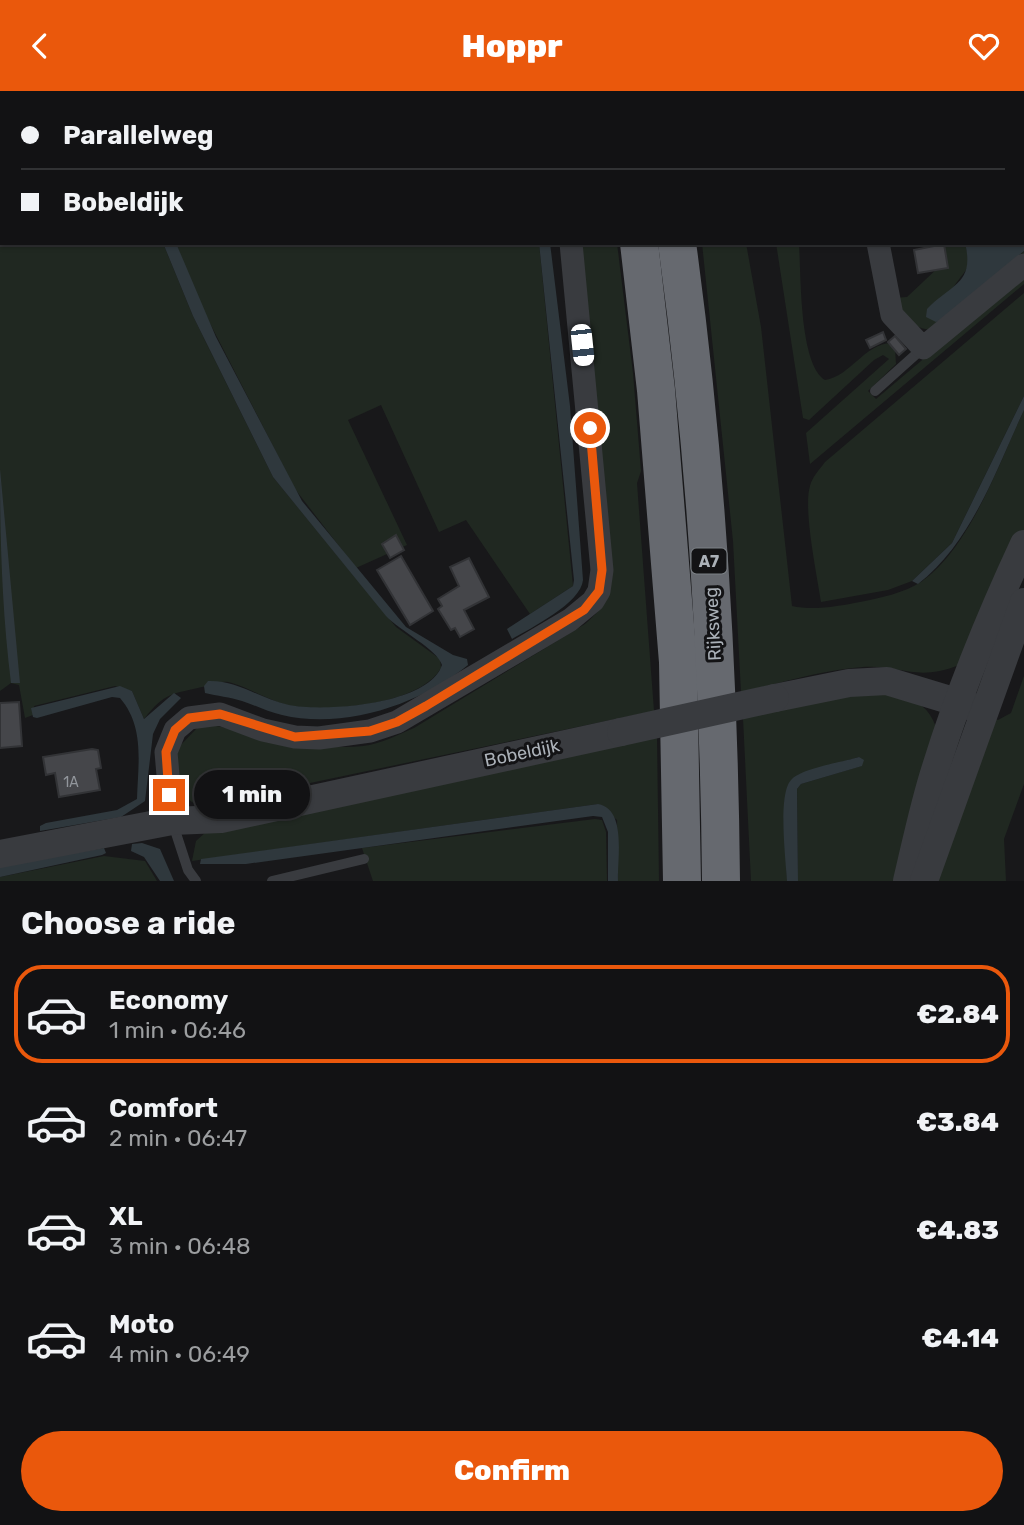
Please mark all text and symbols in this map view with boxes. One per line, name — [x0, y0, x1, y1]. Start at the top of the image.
icon: back — [21, 27, 59, 65]
text: Hoppr — [461, 27, 563, 65]
icon: heart — [965, 27, 1003, 65]
text: Parallelweg — [63, 120, 214, 151]
text: Bobeldijk — [63, 187, 183, 218]
car — [570, 323, 595, 367]
route start — [574, 412, 606, 444]
road number: A7 — [692, 548, 726, 573]
street label: Rijksweg — [700, 587, 726, 661]
street label: Bobeldijk — [482, 734, 562, 772]
callout: 1 min — [194, 771, 309, 819]
house number: 1A — [63, 774, 79, 791]
route end — [153, 779, 185, 811]
text: 1 min — [222, 780, 282, 808]
text: Choose a ride — [21, 904, 235, 942]
icon: car — [25, 983, 88, 1046]
text: Economy — [109, 985, 228, 1016]
text: €2.84 — [916, 999, 999, 1030]
text: 1 min · 06:46 — [109, 1016, 246, 1044]
icon: car — [25, 1091, 88, 1154]
text: Comfort — [109, 1093, 218, 1124]
text: €3.84 — [916, 1107, 999, 1138]
text: 2 min · 06:47 — [109, 1124, 247, 1152]
icon: car — [25, 1199, 88, 1262]
text: XL — [109, 1201, 142, 1232]
text: €4.83 — [916, 1215, 999, 1246]
text: 3 min · 06:48 — [109, 1232, 251, 1260]
icon: car — [25, 1307, 88, 1370]
text: Moto — [109, 1309, 174, 1340]
text: €4.14 — [922, 1323, 999, 1354]
text: 4 min · 06:49 — [109, 1340, 250, 1368]
button: Confirm — [21, 1431, 1003, 1511]

